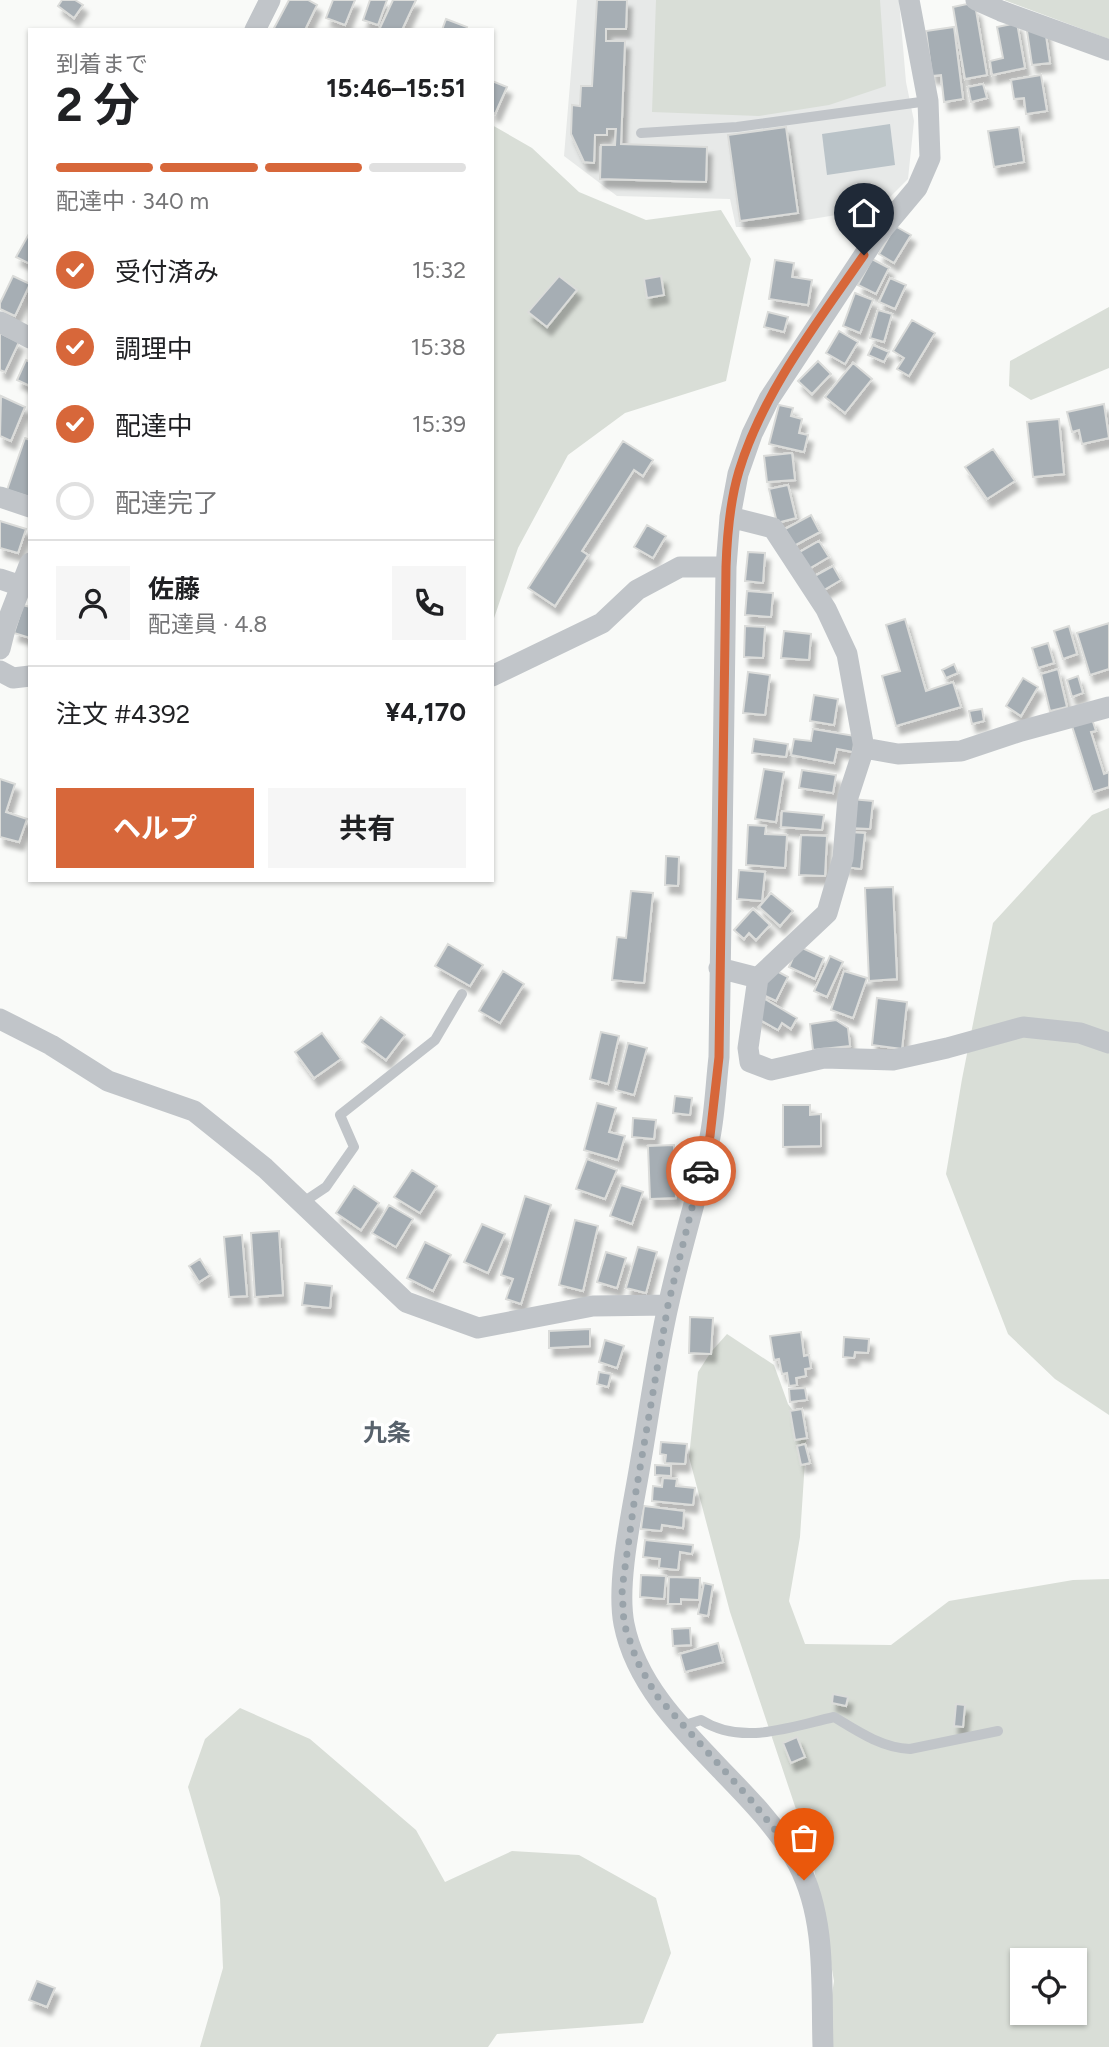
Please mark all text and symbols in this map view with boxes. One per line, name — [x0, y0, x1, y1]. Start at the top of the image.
text: 到着まで — [56, 50, 148, 78]
text: 15:46–15:51 — [326, 72, 466, 104]
text: 2 分 — [56, 77, 140, 133]
pin — [834, 183, 894, 255]
text: 配達中 · 340 m — [56, 187, 209, 215]
icon: home — [845, 194, 883, 232]
icon: check — [56, 251, 94, 289]
text: 受付済み — [115, 256, 219, 288]
text: 15:32 — [412, 256, 466, 284]
icon: check — [56, 328, 94, 366]
text: 調理中 — [115, 333, 193, 365]
text: 15:38 — [411, 333, 466, 361]
icon: check — [56, 405, 94, 443]
text: 配達中 — [115, 410, 193, 442]
text: 15:39 — [412, 410, 466, 438]
text: 配達完了 — [115, 487, 219, 519]
button: person — [56, 566, 130, 640]
button: phone — [392, 566, 466, 640]
text: 佐藤 — [148, 573, 200, 605]
text: 配達員 · 4.8 — [148, 610, 267, 638]
text: ¥4,170 — [385, 696, 466, 728]
text: 注文 #4392 — [56, 698, 190, 730]
button: ヘルプ — [56, 788, 254, 868]
button: 共有 — [268, 788, 466, 868]
courier — [666, 1136, 736, 1206]
icon: car — [682, 1152, 720, 1190]
district label: 九条 — [363, 1418, 411, 1447]
pin — [774, 1808, 834, 1880]
icon: bag — [785, 1819, 823, 1857]
map controls — [1010, 1948, 1087, 2025]
button: locate — [1010, 1948, 1087, 2025]

